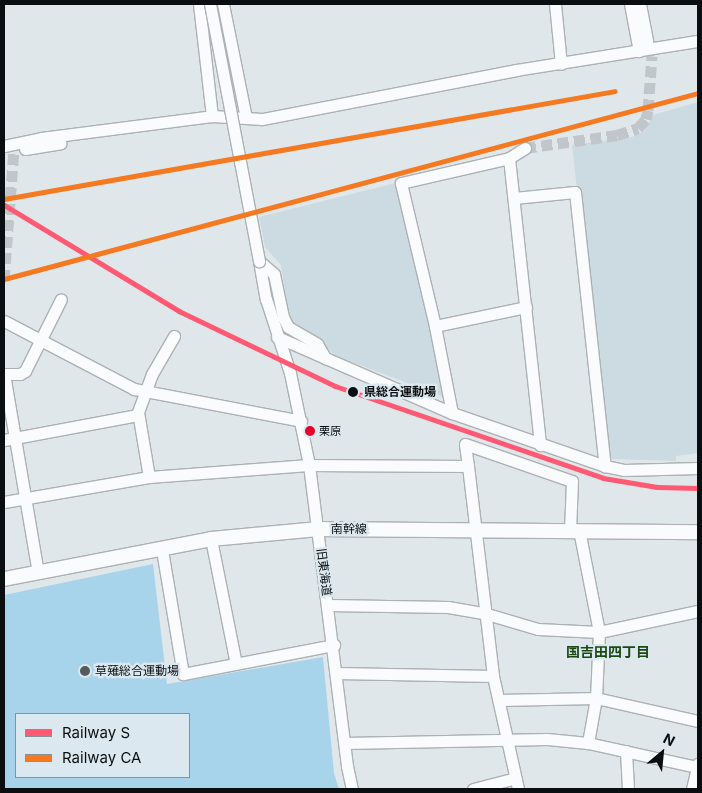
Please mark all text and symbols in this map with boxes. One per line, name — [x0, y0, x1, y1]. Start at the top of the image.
marker: 県総合運動場 — [346, 385, 360, 399]
place label: 県総合運動場 — [364, 385, 436, 399]
place label: 栗原 — [319, 424, 341, 438]
marker: 栗原 — [305, 426, 315, 436]
street label: 南幹線 — [331, 522, 367, 536]
street label: 旧東海道 — [314, 547, 334, 597]
district label: 国吉田四丁目 — [566, 644, 650, 660]
place label: 草薙総合運動場 — [95, 664, 179, 678]
marker: 草薙総合運動場 — [79, 665, 91, 677]
legend — [15, 713, 190, 778]
text: Railway S — [62, 723, 130, 742]
north arrow — [637, 728, 687, 778]
text: N — [661, 729, 678, 749]
text: Railway CA — [62, 748, 141, 767]

